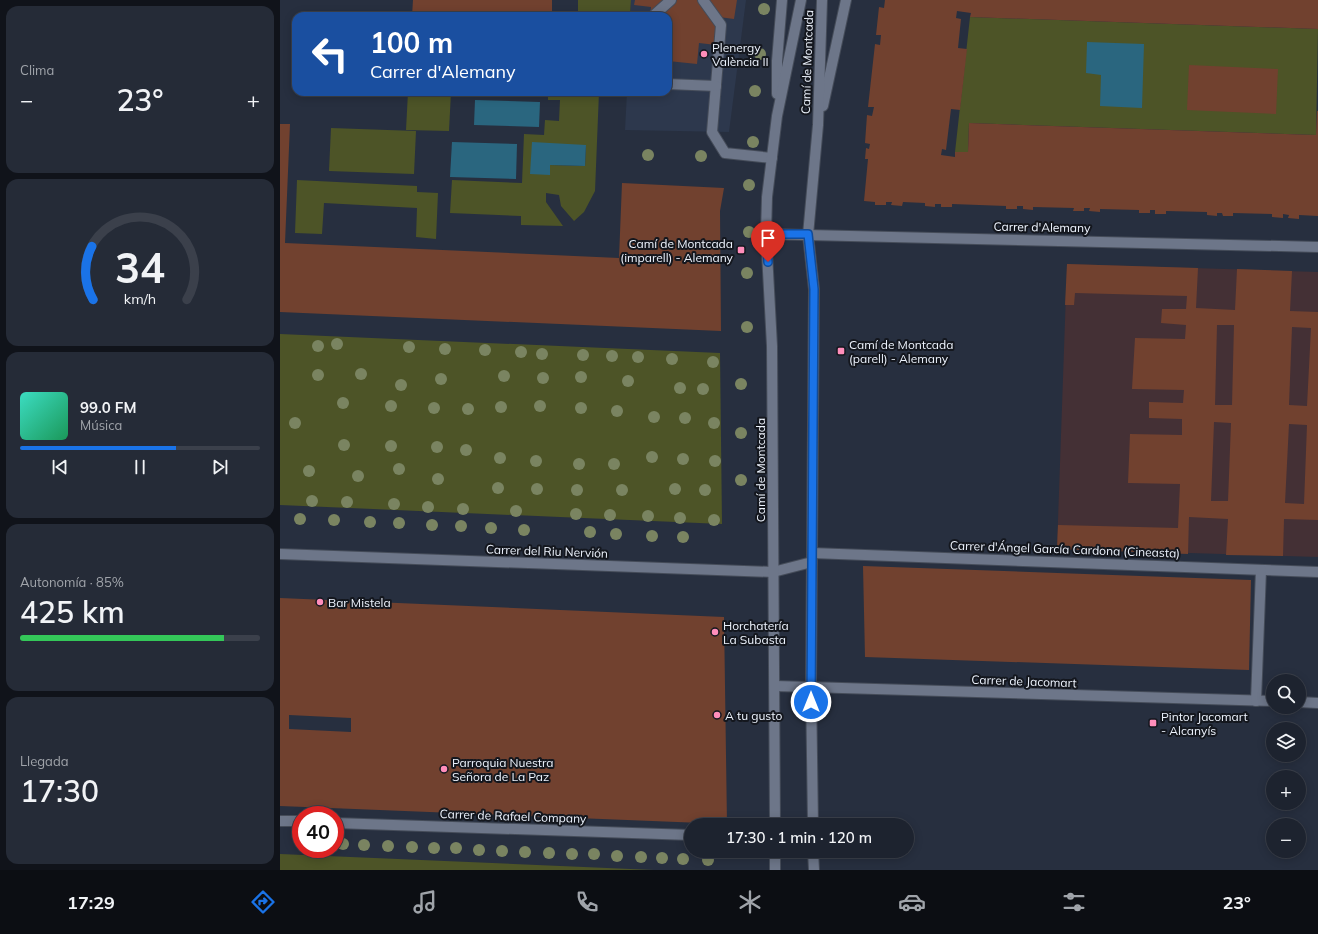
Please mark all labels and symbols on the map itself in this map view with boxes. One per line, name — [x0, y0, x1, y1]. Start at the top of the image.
street label: Camí de Montcada — [798, 10, 816, 114]
place label: Plenergy València II — [712, 40, 769, 69]
marker: Plenergy València II — [699, 49, 709, 59]
street label: Carrer d'Alemany — [993, 219, 1091, 235]
pin — [751, 221, 785, 262]
place label: Camí de Montcada (imparell) - Alemany — [620, 236, 734, 265]
marker: Camí de Montcada (imparell) - Alemany — [736, 245, 746, 255]
place label: Camí de Montcada (parell) - Alemany — [849, 337, 953, 366]
marker: Camí de Montcada (parell) - Alemany — [836, 346, 846, 356]
street label: Camí de Montcada — [753, 418, 768, 522]
street label: Carrer d'Ángel García Cardona (Cineasta) — [950, 537, 1180, 561]
street label: Carrer del Riu Nervión — [486, 541, 608, 561]
place label: Bar Mistela — [328, 595, 391, 610]
marker: Bar Mistela — [315, 597, 325, 607]
place label: Horchatería La Subasta — [723, 618, 789, 647]
marker: Horchatería La Subasta — [710, 627, 720, 637]
street label: Carrer de Jacomart — [971, 672, 1077, 690]
position arrow — [790, 681, 832, 723]
place label: A tu gusto — [725, 708, 782, 723]
place label: Pintor Jacomart - Alcanyís — [1161, 709, 1248, 738]
marker: A tu gusto — [712, 710, 722, 720]
marker: Pintor Jacomart - Alcanyís — [1148, 718, 1158, 728]
place label: Parroquia Nuestra Señora de La Paz — [452, 755, 554, 784]
marker: Parroquia Nuestra Señora de La Paz — [439, 764, 449, 774]
speed limit sign: 40 — [292, 806, 344, 858]
street label: Carrer de Rafael Company — [439, 806, 587, 826]

